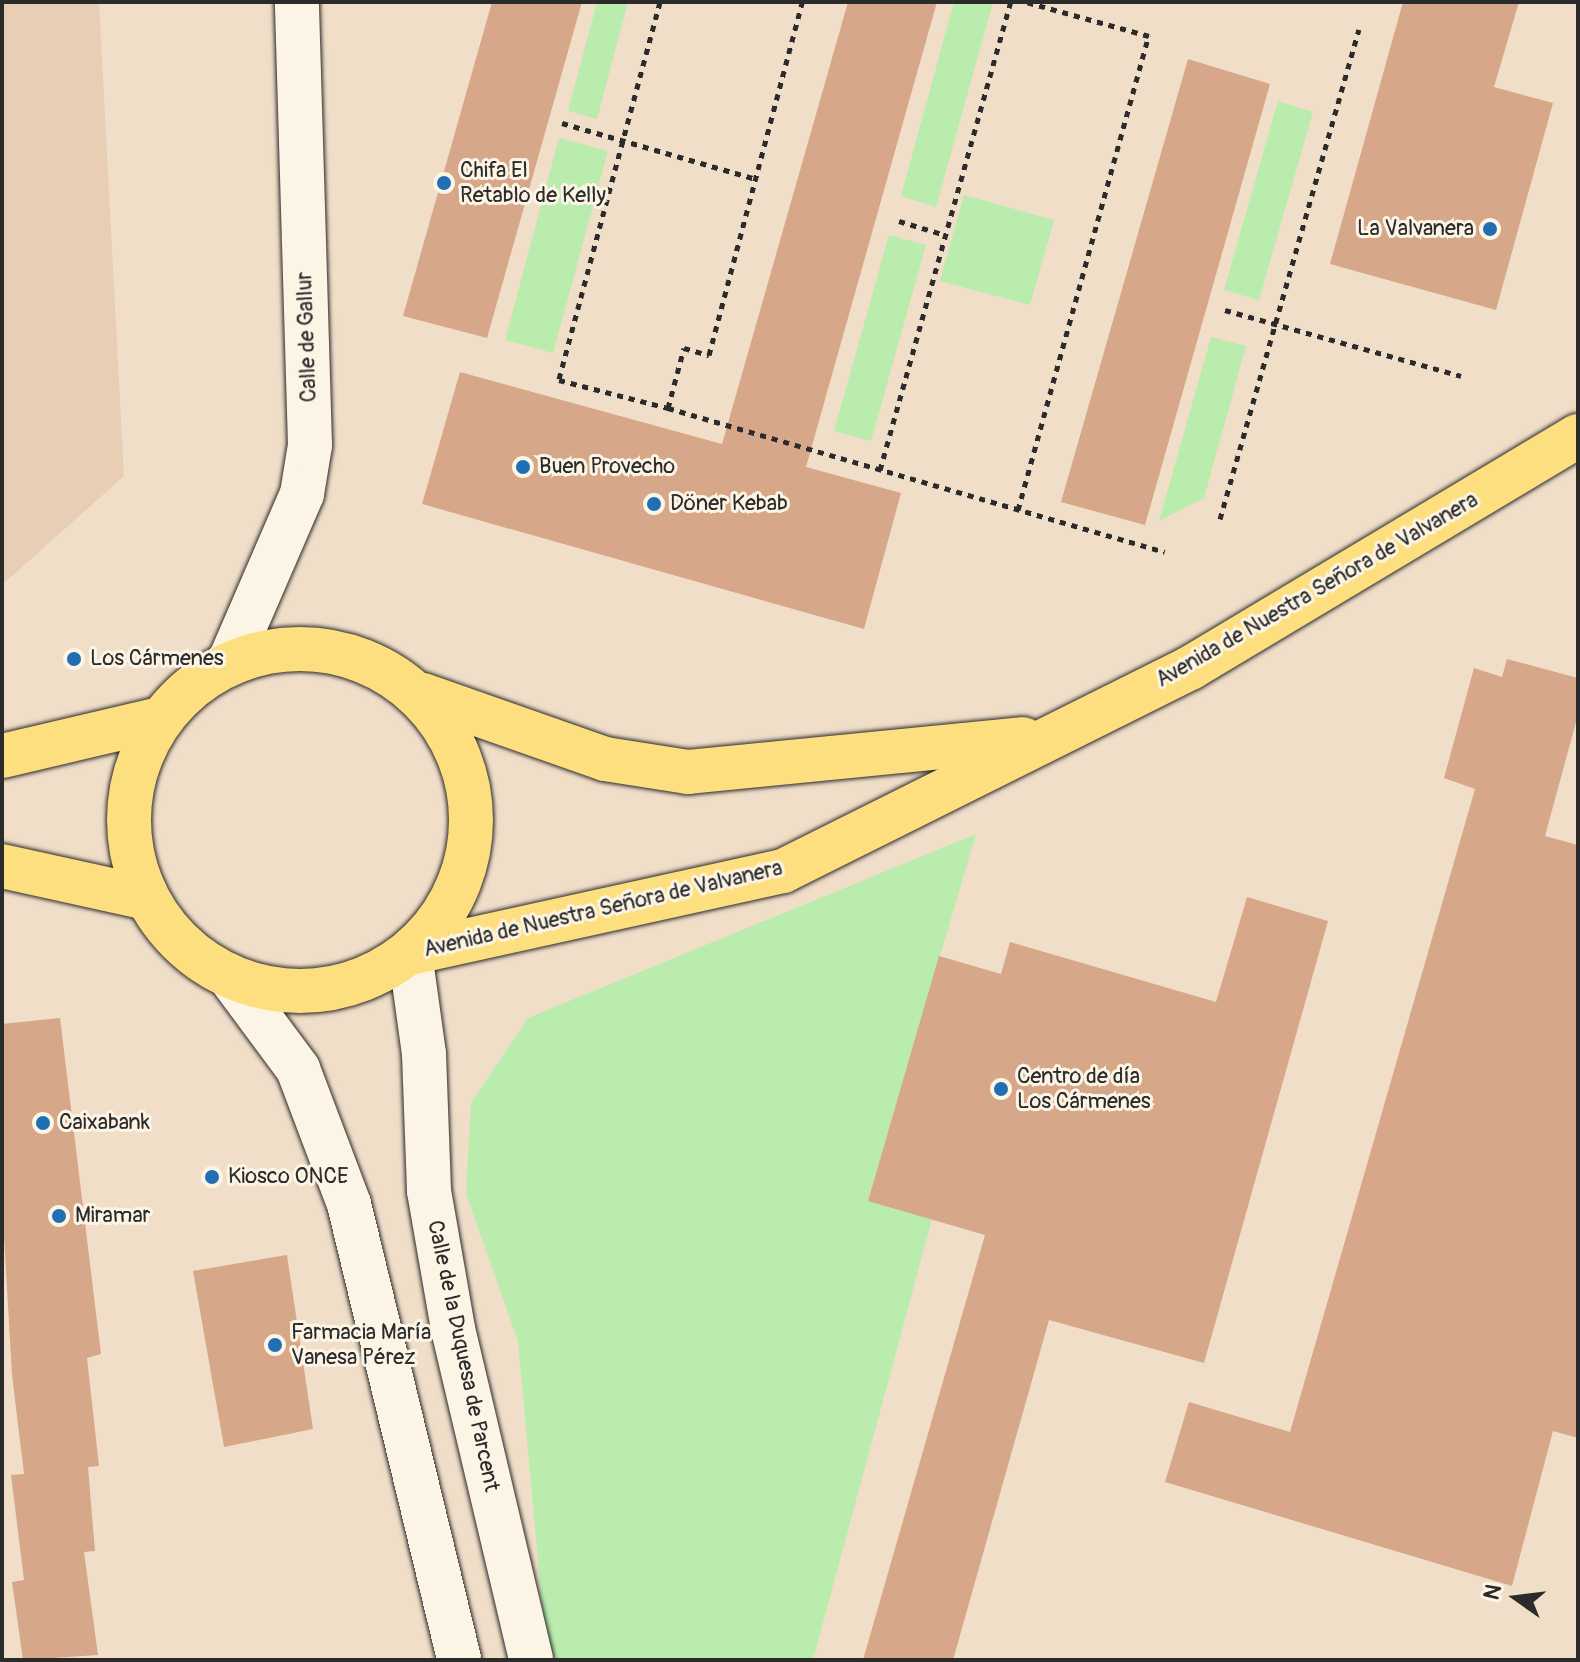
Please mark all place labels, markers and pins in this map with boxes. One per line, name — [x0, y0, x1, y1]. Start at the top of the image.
place label: Chifa El Retablo de Kelly — [460, 157, 606, 208]
marker: Chifa El Retablo de Kelly — [435, 174, 453, 192]
place label: La Valvanera — [1357, 216, 1474, 242]
marker: La Valvanera — [1481, 220, 1499, 238]
place label: Buen Provecho — [539, 454, 675, 480]
marker: Buen Provecho — [514, 458, 532, 476]
place label: Döner Kebab — [670, 491, 788, 517]
marker: Döner Kebab — [645, 495, 663, 513]
place label: Los Cármenes — [90, 646, 224, 672]
marker: Los Cármenes — [65, 650, 83, 668]
place label: Centro de día Los Cármenes — [1017, 1063, 1151, 1114]
marker: Centro de día Los Cármenes — [992, 1080, 1010, 1098]
place label: Caixabank — [59, 1110, 150, 1136]
marker: Caixabank — [34, 1114, 52, 1132]
place label: Kiosco ONCE — [228, 1164, 348, 1190]
marker: Kiosco ONCE — [203, 1168, 221, 1186]
place label: Miramar — [75, 1203, 150, 1229]
marker: Miramar — [50, 1207, 68, 1225]
place label: Farmacia María Vanesa Pérez — [291, 1319, 431, 1370]
marker: Farmacia María Vanesa Pérez — [266, 1336, 284, 1354]

